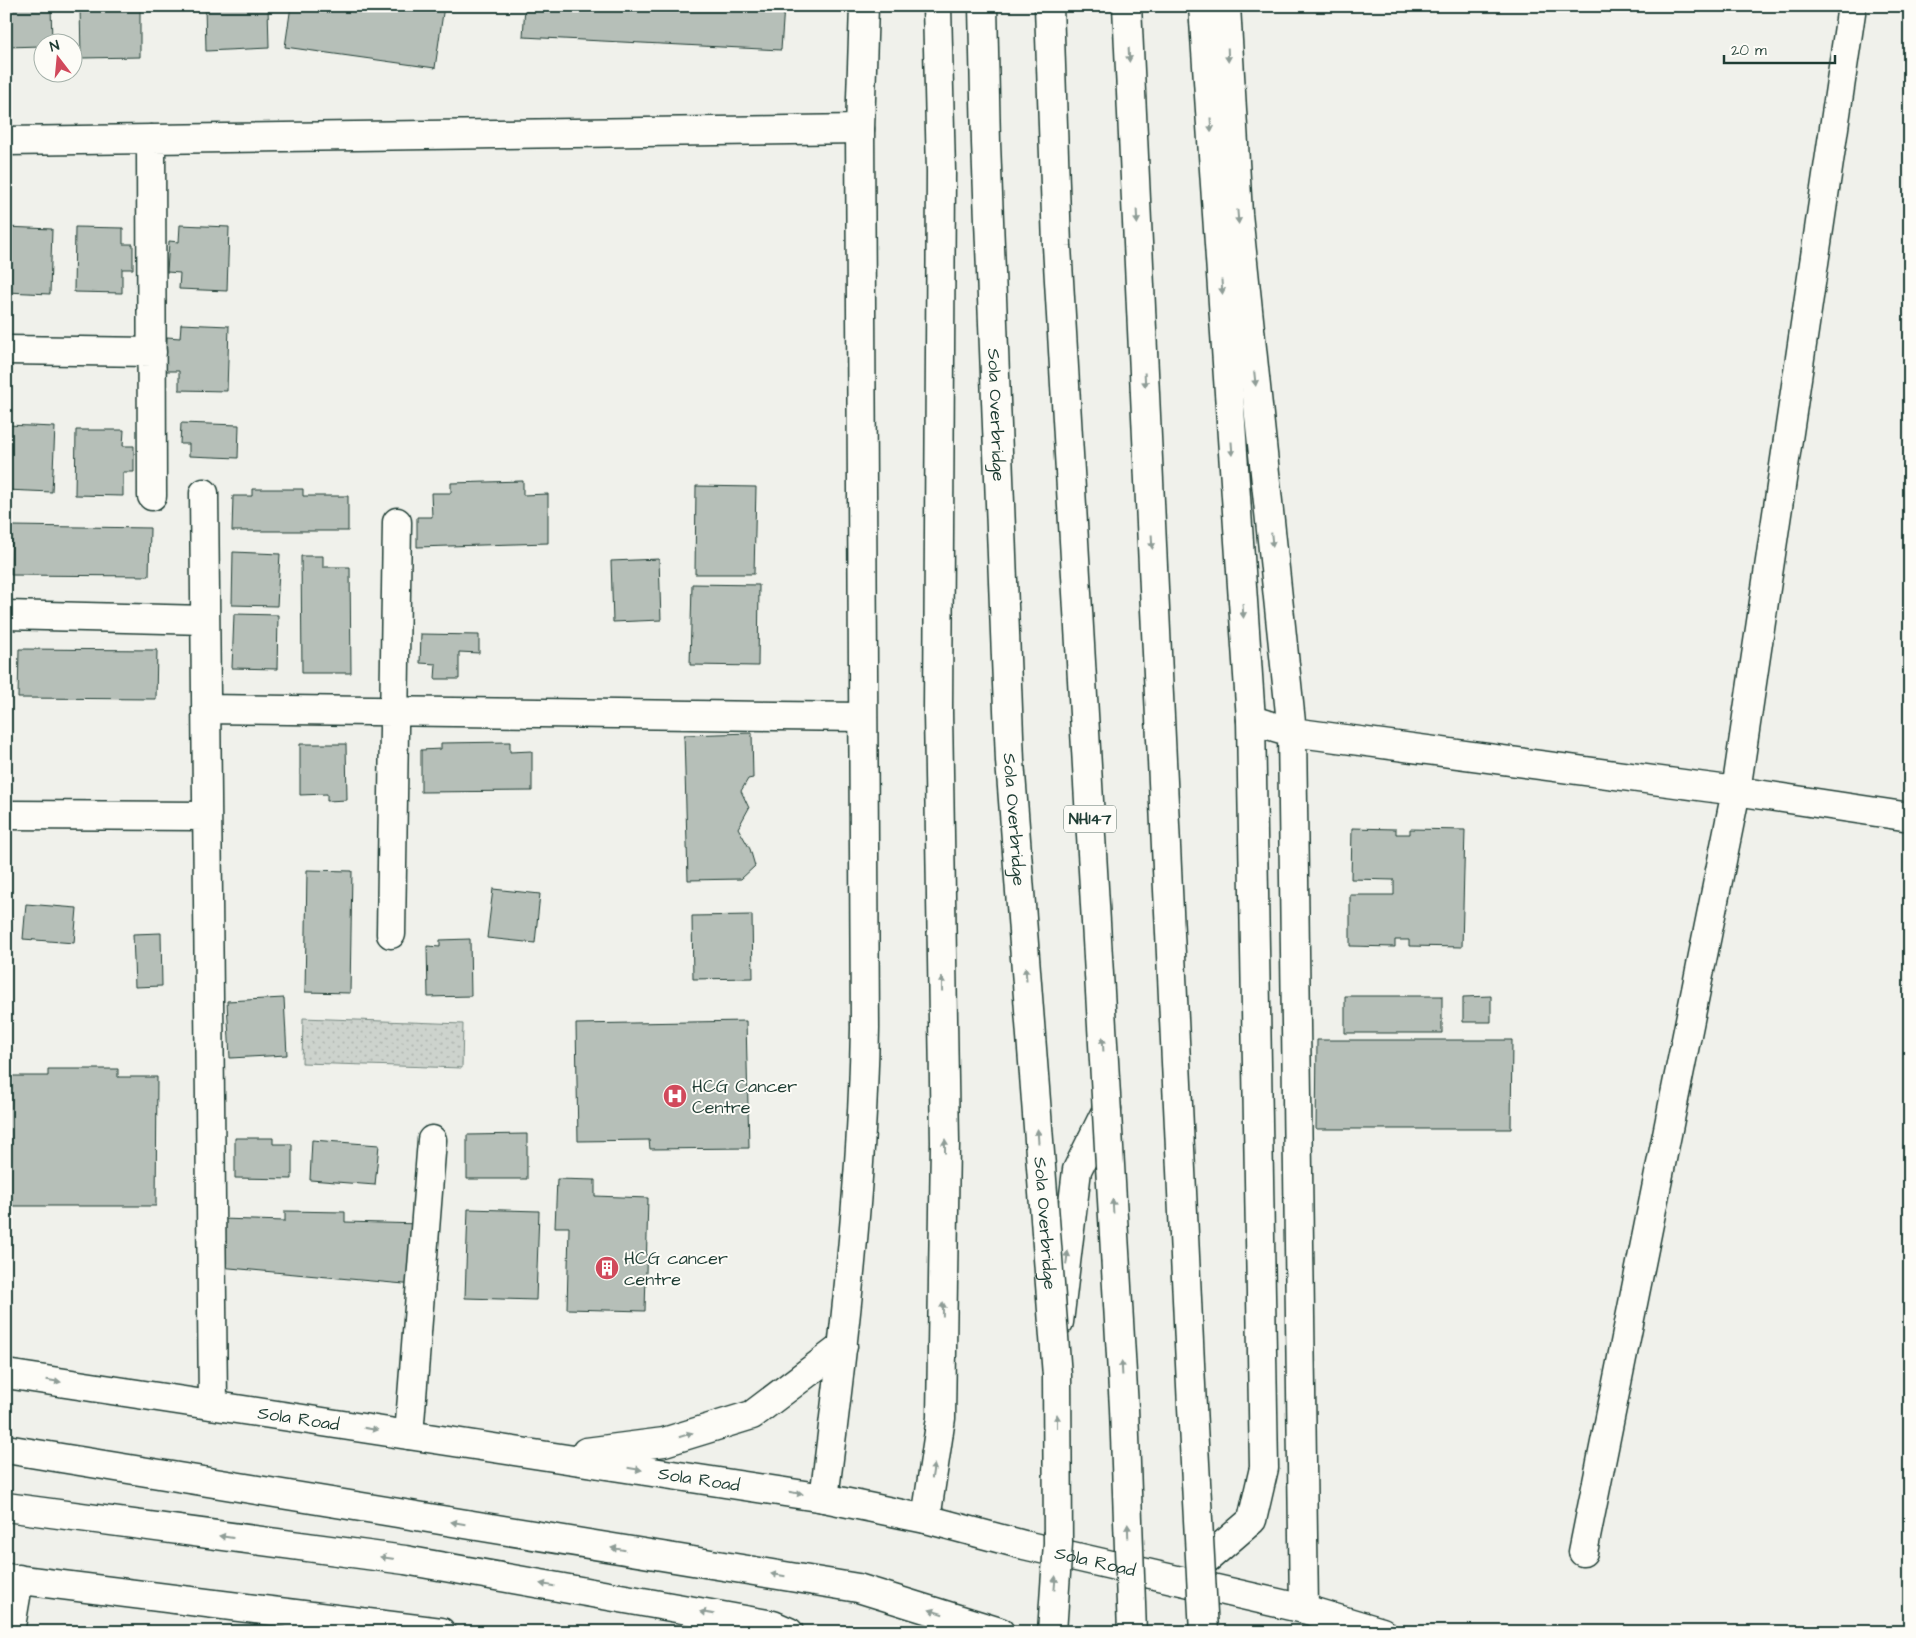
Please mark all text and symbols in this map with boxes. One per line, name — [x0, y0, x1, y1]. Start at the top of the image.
north arrow — [32, 32, 82, 82]
scale bar — [1724, 32, 1835, 64]
text: N — [48, 36, 62, 57]
text: 20 m — [1731, 40, 1767, 61]
one-way arrow — [1126, 47, 1134, 63]
one-way arrow — [1224, 47, 1232, 63]
one-way arrow — [1207, 117, 1215, 133]
one-way arrow — [1234, 209, 1242, 225]
one-way arrow — [1133, 210, 1141, 226]
one-way arrow — [1218, 279, 1226, 295]
street label: Sola Overbridge — [981, 348, 1012, 482]
one-way arrow — [1251, 371, 1259, 387]
one-way arrow — [1141, 372, 1149, 388]
one-way arrow — [1229, 441, 1237, 457]
one-way arrow — [1268, 533, 1276, 549]
one-way arrow — [1148, 534, 1156, 550]
one-way arrow — [1240, 603, 1248, 619]
street label: Sola Overbridge — [997, 752, 1032, 887]
road number: NH147 — [1064, 806, 1116, 832]
one-way arrow — [1022, 966, 1030, 982]
one-way arrow — [938, 976, 946, 992]
one-way arrow — [1099, 1035, 1107, 1051]
place label: HCG Cancer Centre — [692, 1074, 797, 1120]
hospital icon: HCG Cancer Centre — [662, 1083, 688, 1109]
one-way arrow — [1034, 1128, 1042, 1144]
one-way arrow — [941, 1138, 949, 1154]
street label: Sola Overbridge — [1028, 1156, 1063, 1291]
one-way arrow — [1108, 1198, 1116, 1214]
place label: HCG cancer centre — [624, 1246, 728, 1292]
one-way arrow — [1063, 1250, 1071, 1266]
building icon: HCG cancer centre — [594, 1255, 620, 1281]
one-way arrow — [939, 1301, 947, 1317]
one-way arrow — [1118, 1360, 1126, 1376]
one-way arrow — [47, 1377, 63, 1385]
street label: Sola Road — [256, 1400, 341, 1437]
one-way arrow — [1053, 1413, 1061, 1429]
one-way arrow — [363, 1425, 379, 1433]
one-way arrow — [679, 1431, 694, 1439]
street label: Sola Road — [657, 1461, 742, 1498]
one-way arrow — [929, 1462, 937, 1478]
one-way arrow — [628, 1465, 644, 1473]
one-way arrow — [788, 1490, 804, 1498]
one-way arrow — [449, 1519, 465, 1527]
one-way arrow — [1124, 1522, 1132, 1538]
one-way arrow — [218, 1532, 234, 1540]
street label: Sola Road — [1052, 1540, 1138, 1583]
one-way arrow — [610, 1545, 626, 1553]
one-way arrow — [379, 1554, 395, 1562]
one-way arrow — [770, 1571, 786, 1579]
one-way arrow — [1051, 1575, 1059, 1591]
one-way arrow — [539, 1581, 555, 1589]
one-way arrow — [929, 1608, 944, 1616]
one-way arrow — [699, 1609, 715, 1617]

